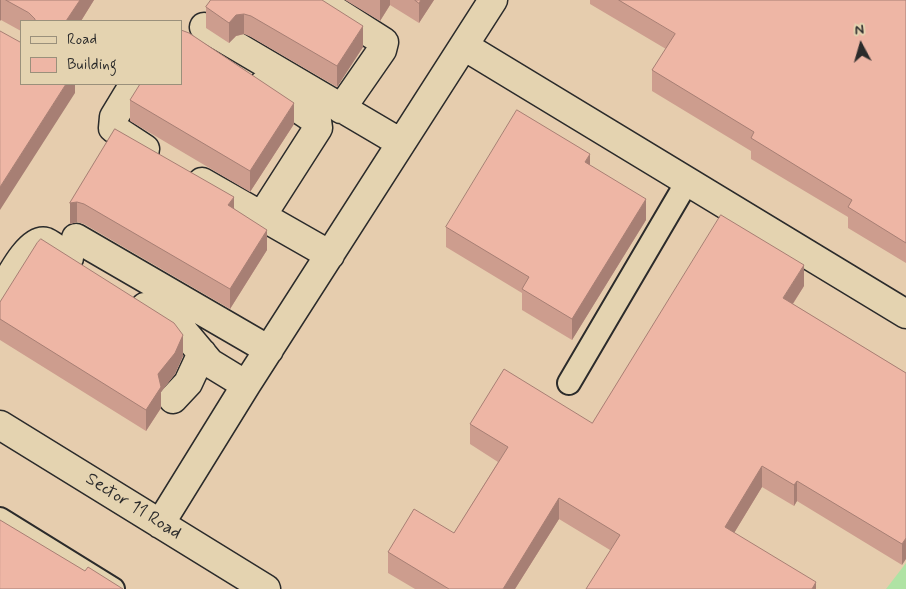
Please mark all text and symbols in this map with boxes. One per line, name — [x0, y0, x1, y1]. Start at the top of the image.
legend — [20, 20, 182, 85]
north arrow — [836, 20, 886, 70]
text: N — [854, 21, 865, 40]
text: Road — [67, 30, 97, 50]
text: Building — [67, 55, 117, 75]
street label: Sector 11 Road — [81, 469, 185, 545]

